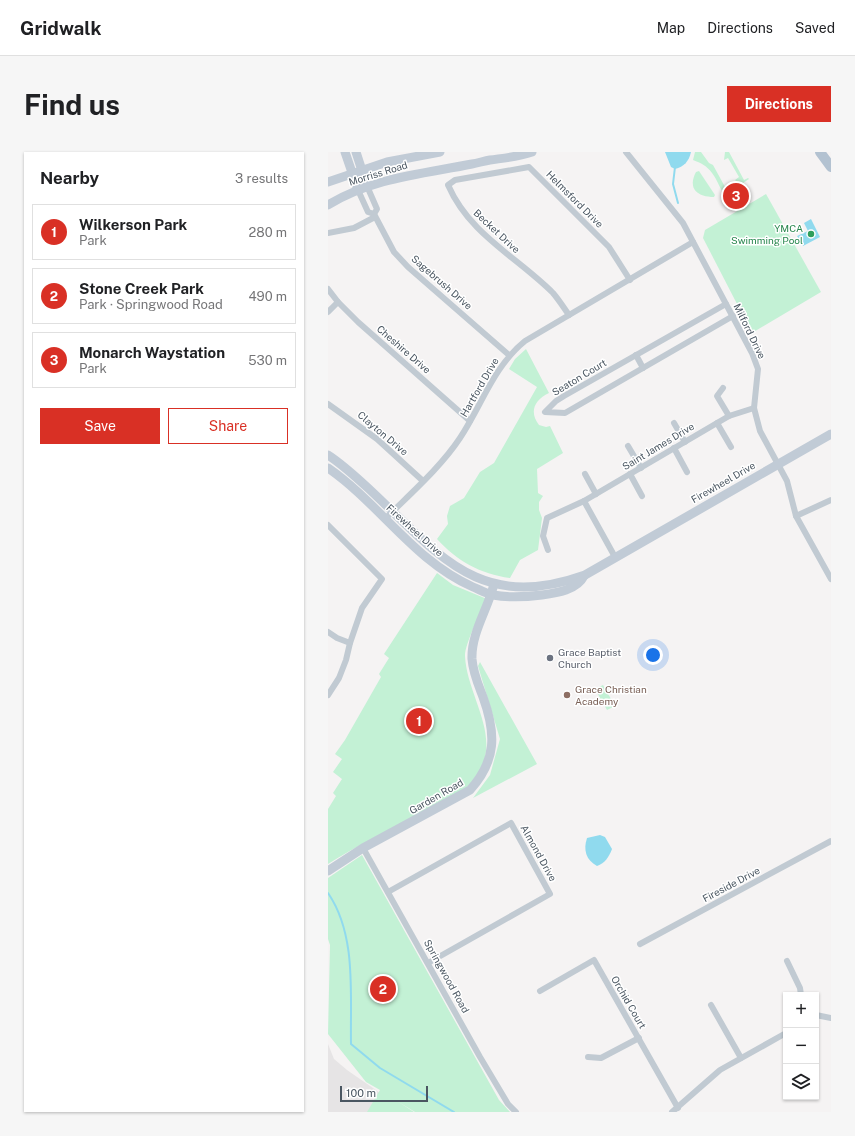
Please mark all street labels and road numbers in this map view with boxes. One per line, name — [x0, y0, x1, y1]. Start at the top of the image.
street label: Morriss Road — [347, 158, 409, 188]
street label: Helmsford Drive — [544, 168, 606, 230]
street label: Becket Drive — [471, 207, 523, 256]
street label: Sagebrush Drive — [409, 252, 475, 312]
street label: Milford Drive — [731, 301, 769, 361]
street label: Cheshire Drive — [375, 322, 434, 376]
street label: Hartford Drive — [457, 355, 501, 419]
street label: Seaton Court — [550, 356, 608, 398]
street label: Clayton Drive — [355, 408, 411, 458]
street label: Saint James Drive — [620, 420, 696, 472]
street label: Firewheel Drive — [689, 459, 758, 505]
street label: Firewheel Drive — [384, 501, 446, 559]
street label: Garden Road — [407, 776, 465, 816]
street label: Almond Drive — [519, 823, 560, 884]
street label: Fireside Drive — [700, 864, 762, 904]
street label: Springwood Road — [422, 937, 472, 1015]
street label: Orchid Court — [609, 973, 649, 1031]

